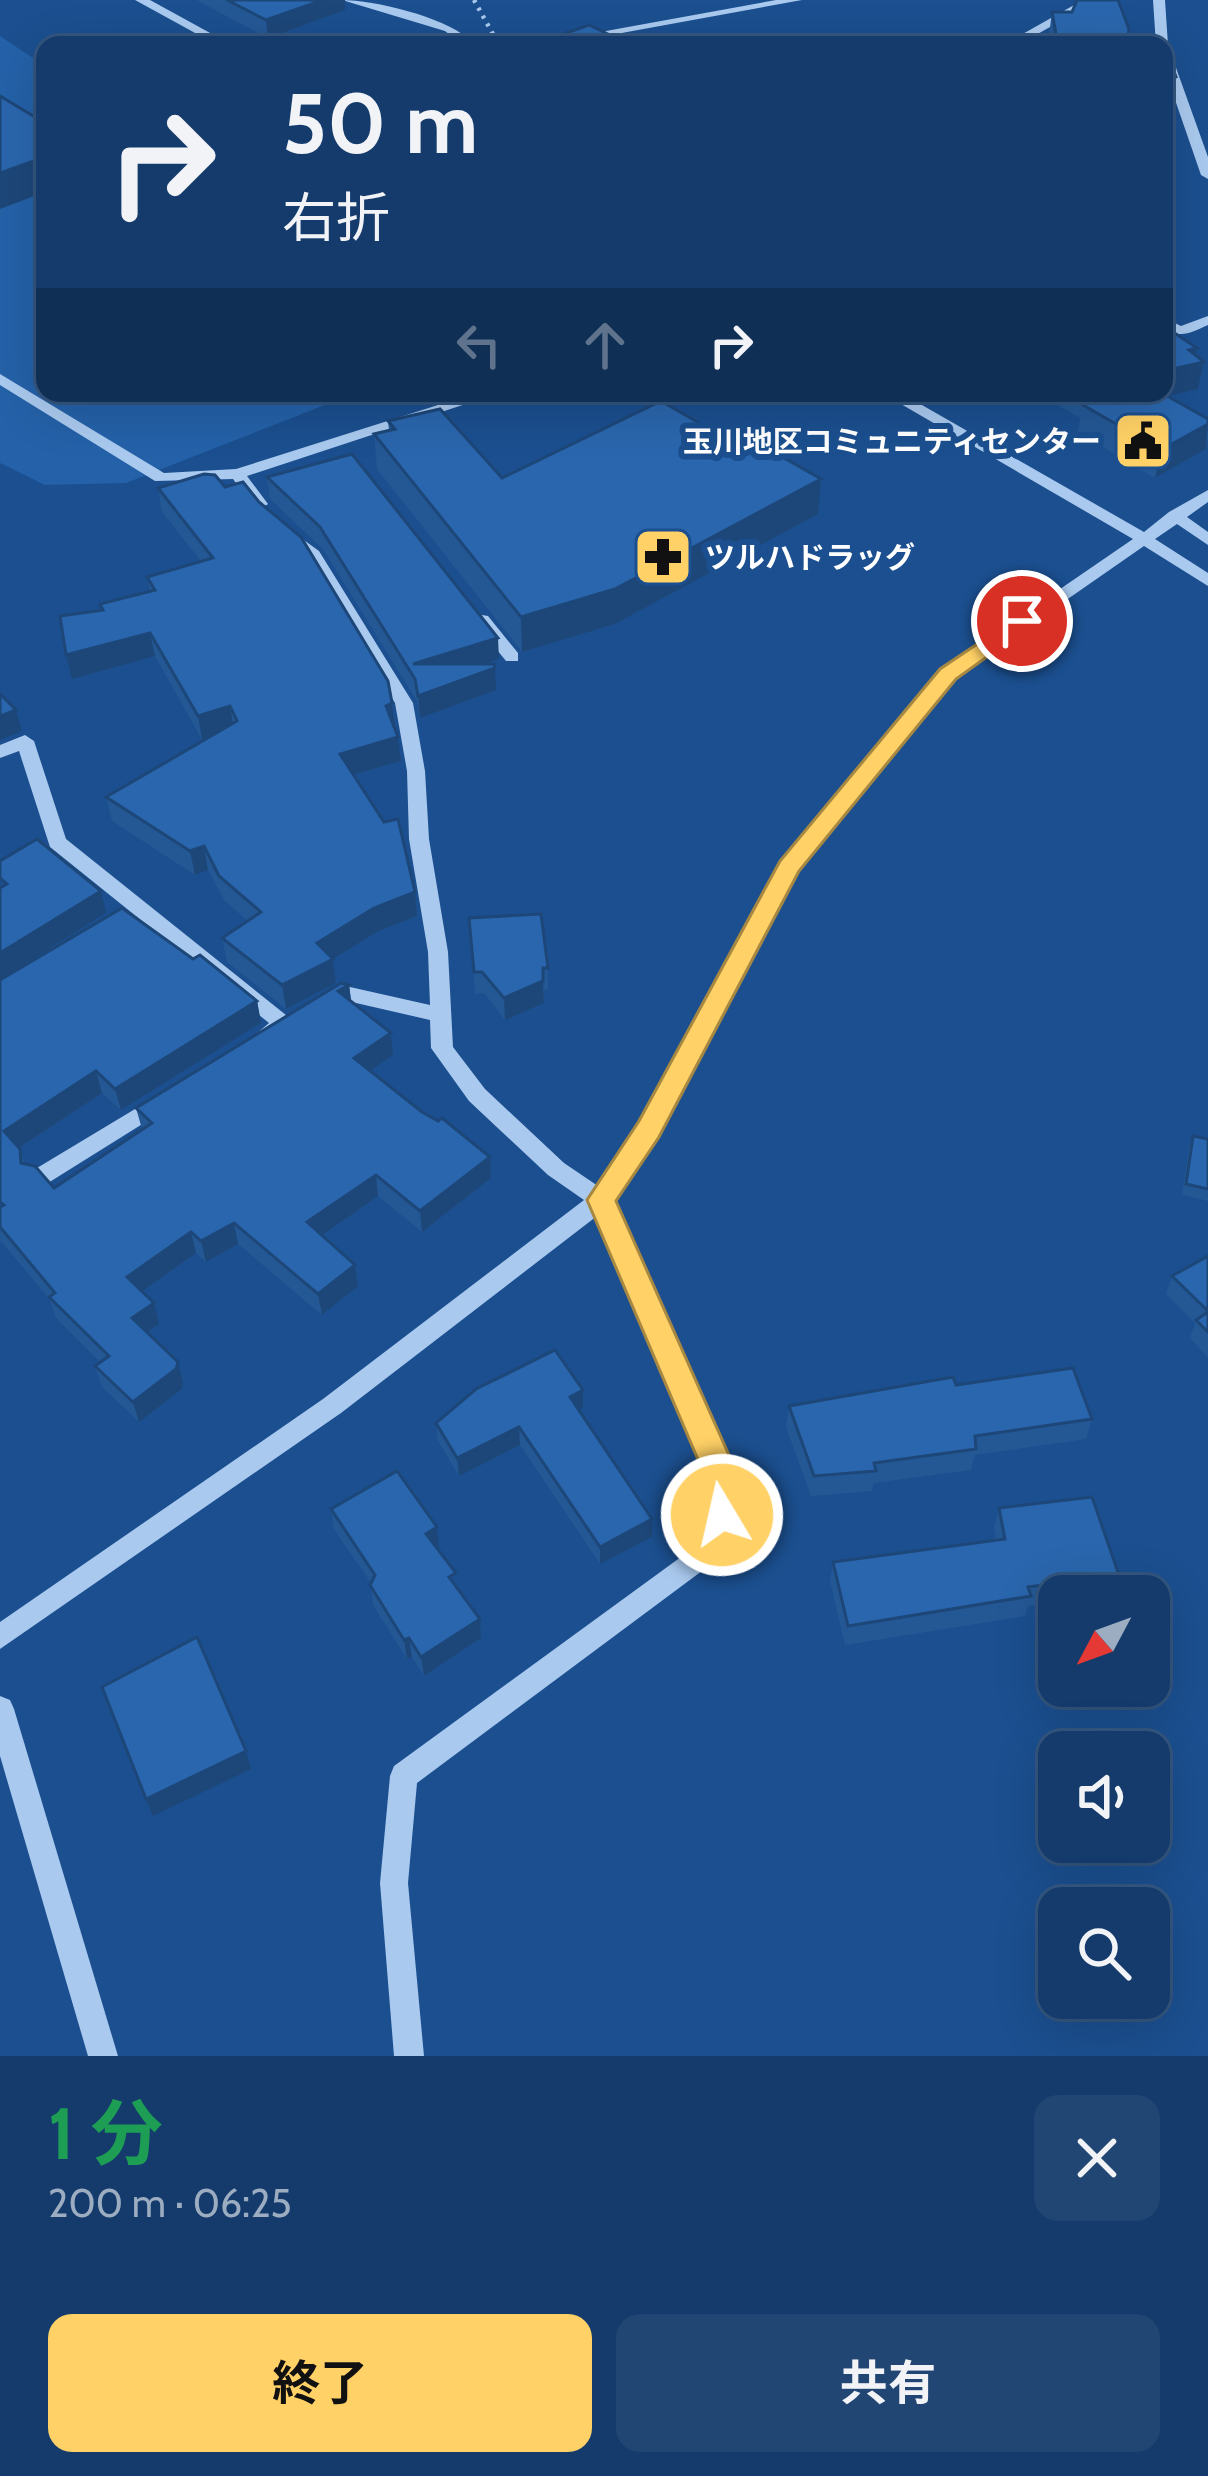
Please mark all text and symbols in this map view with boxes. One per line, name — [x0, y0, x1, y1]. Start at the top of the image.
text: 50 m — [282, 72, 478, 174]
icon: right — [84, 84, 240, 240]
text: 右折 — [282, 185, 390, 251]
icon: left — [446, 312, 512, 378]
icon: ahead — [572, 312, 638, 378]
icon: right — [698, 312, 764, 378]
public building icon: 玉川地区コミュニティセンター — [1112, 410, 1174, 472]
place label: 玉川地区コミュニティセンター — [683, 423, 1101, 460]
pharmacy icon: ツルハドラッグ — [632, 526, 694, 588]
place label: ツルハドラッグ — [705, 539, 915, 576]
pin — [971, 570, 1073, 672]
icon: arrive — [989, 588, 1055, 654]
position arrow — [659, 1452, 785, 1578]
north arrow — [1038, 1575, 1170, 1707]
map controls — [1038, 1575, 1170, 2019]
button: sound — [1038, 1731, 1170, 1863]
button: search — [1038, 1887, 1170, 2019]
text: 1 分 — [48, 2090, 163, 2177]
button: close — [1034, 2095, 1160, 2221]
text: 200 m · 06:25 — [48, 2179, 292, 2227]
button: 終了 — [48, 2314, 592, 2452]
button: 共有 — [616, 2314, 1160, 2452]

